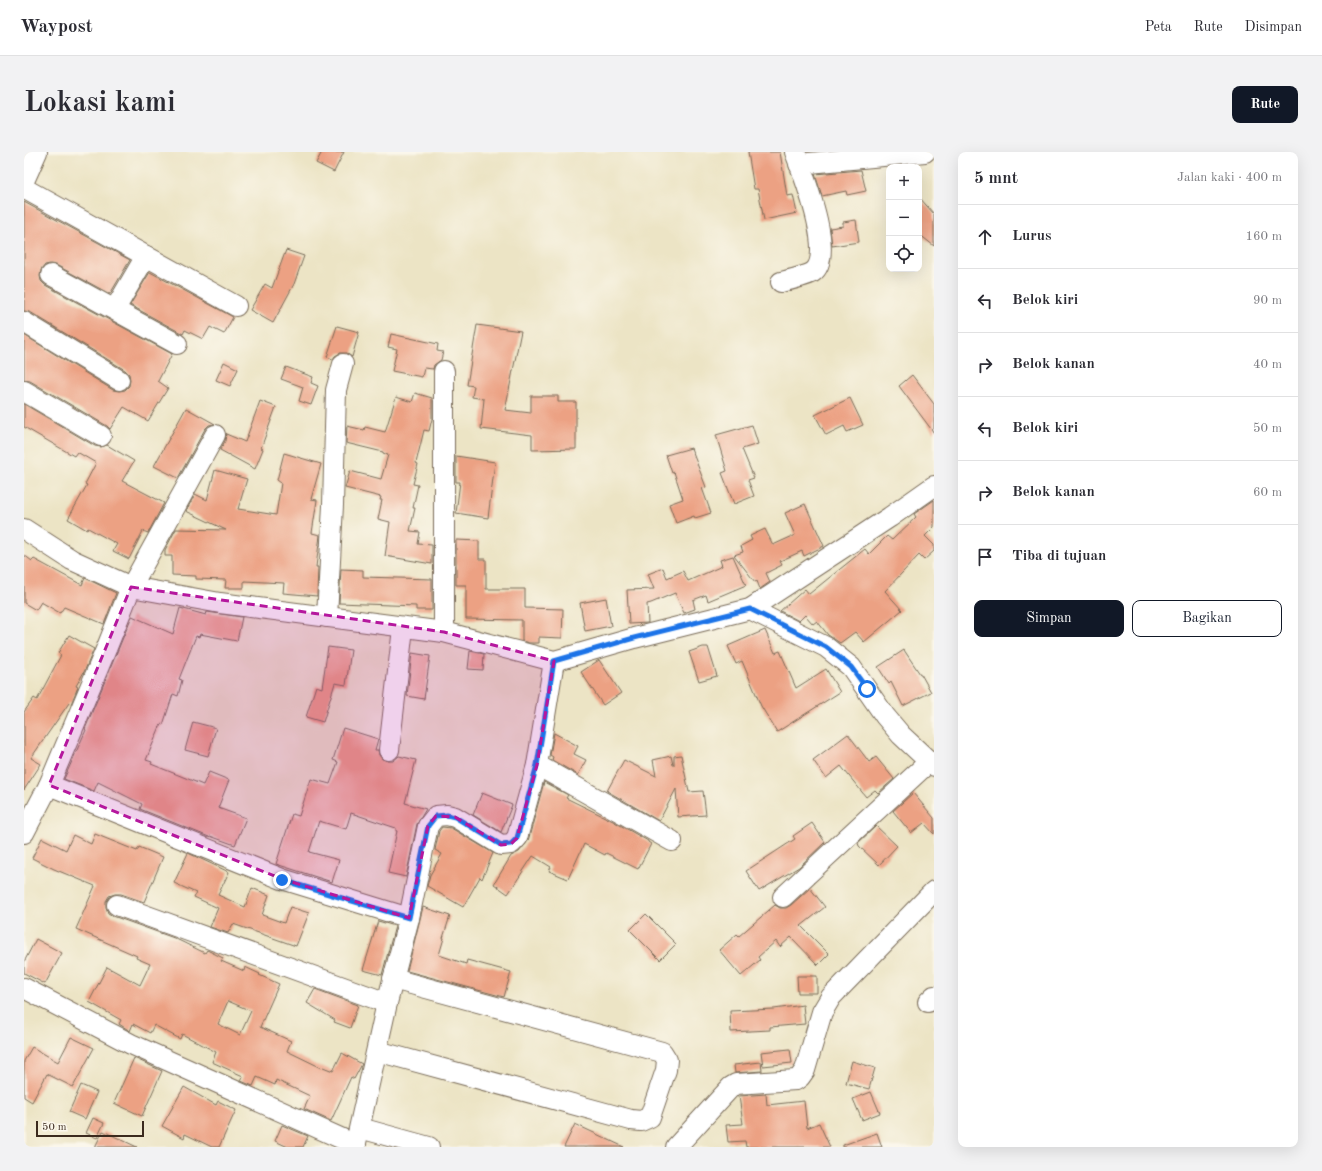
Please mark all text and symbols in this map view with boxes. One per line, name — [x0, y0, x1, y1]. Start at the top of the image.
text: Waypost — [20, 18, 93, 37]
text: Peta — [1145, 20, 1172, 34]
text: Rute — [1194, 20, 1223, 34]
text: Disimpan — [1245, 20, 1302, 34]
button: Rute — [1232, 86, 1298, 123]
text: Lokasi kami — [24, 90, 176, 118]
map controls — [886, 164, 922, 272]
button: + — [886, 164, 922, 200]
text: 5 mnt — [974, 170, 1018, 187]
text: Jalan kaki · 400 m — [1177, 171, 1282, 184]
button: − — [886, 200, 922, 236]
icon: ahead — [974, 226, 996, 248]
text: Lurus — [1012, 229, 1052, 244]
text: 160 m — [1245, 230, 1282, 243]
button: locate — [886, 236, 922, 272]
icon: left — [974, 290, 996, 312]
text: Belok kiri — [1012, 293, 1078, 308]
text: 90 m — [1253, 294, 1282, 307]
icon: right — [974, 354, 996, 376]
text: Belok kanan — [1012, 357, 1095, 372]
text: 40 m — [1253, 358, 1282, 371]
icon: left — [974, 418, 996, 440]
text: Belok kiri — [1012, 421, 1078, 436]
text: 50 m — [1253, 422, 1282, 435]
icon: right — [974, 482, 996, 504]
text: Belok kanan — [1012, 485, 1095, 500]
text: 60 m — [1253, 486, 1282, 499]
icon: arrive — [974, 546, 996, 568]
text: Tiba di tujuan — [1012, 549, 1106, 564]
button: Simpan — [974, 600, 1124, 637]
button: Bagikan — [1132, 600, 1282, 637]
route start — [858, 680, 876, 698]
route end — [273, 871, 291, 889]
scale bar — [36, 1119, 144, 1138]
text: 50 m — [42, 1122, 67, 1133]

